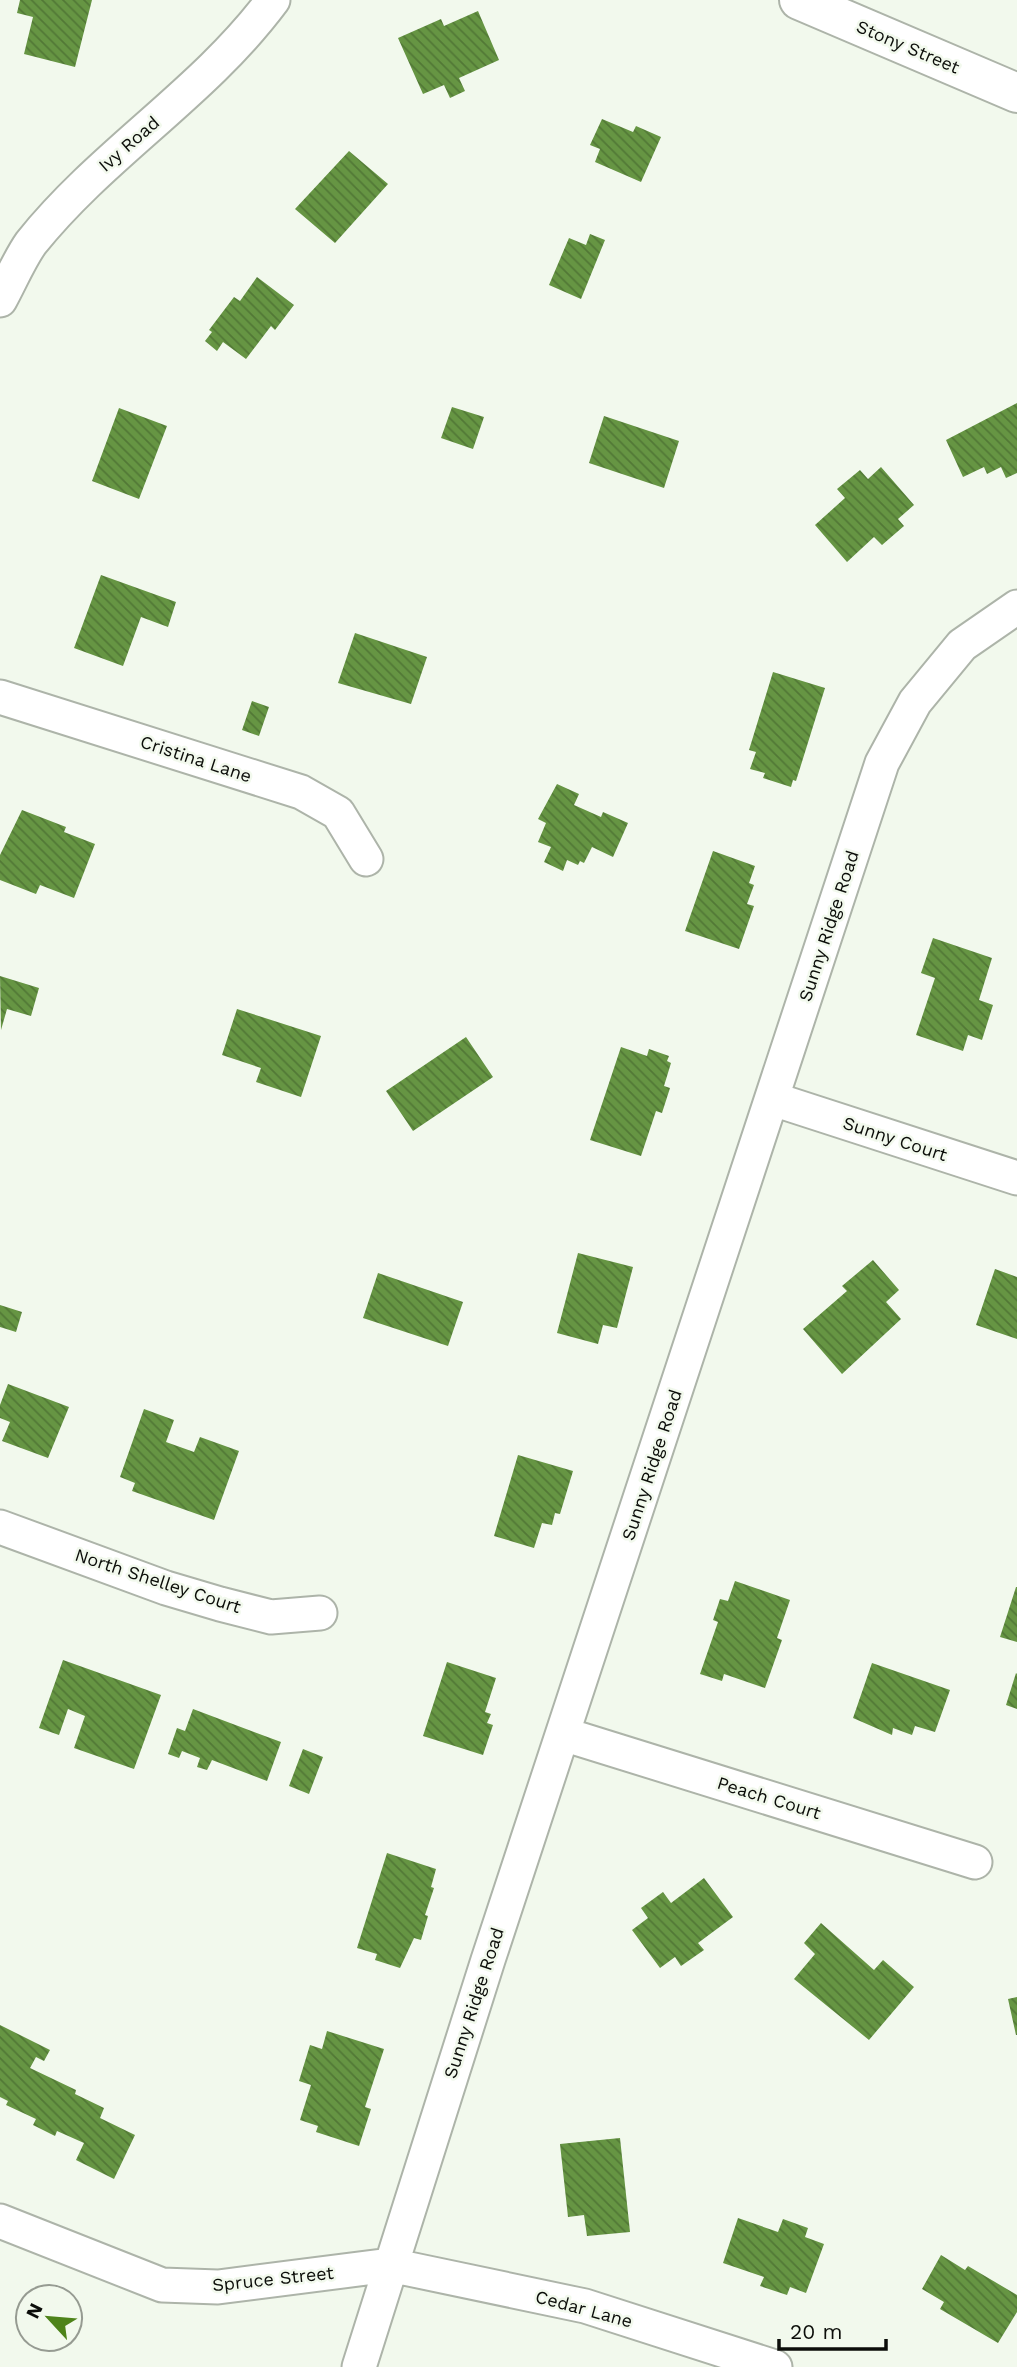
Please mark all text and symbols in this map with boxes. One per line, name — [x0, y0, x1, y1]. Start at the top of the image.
street label: Stony Street — [853, 15, 963, 78]
street label: Ivy Road — [94, 112, 163, 176]
street label: Cristina Lane — [138, 731, 254, 786]
street label: Sunny Ridge Road — [794, 848, 863, 1004]
street label: Sunny Court — [840, 1112, 950, 1165]
street label: Sunny Ridge Road — [617, 1387, 686, 1543]
street label: North Shelley Court — [73, 1544, 244, 1617]
street label: Peach Court — [715, 1772, 824, 1823]
street label: Sunny Ridge Road — [439, 1925, 508, 2081]
street label: Spruce Street — [211, 2262, 335, 2295]
north arrow — [14, 2283, 84, 2353]
street label: Cedar Lane — [533, 2285, 635, 2332]
text: N — [21, 2299, 48, 2322]
scale bar — [779, 2308, 886, 2352]
text: 20 m — [790, 2319, 842, 2344]

